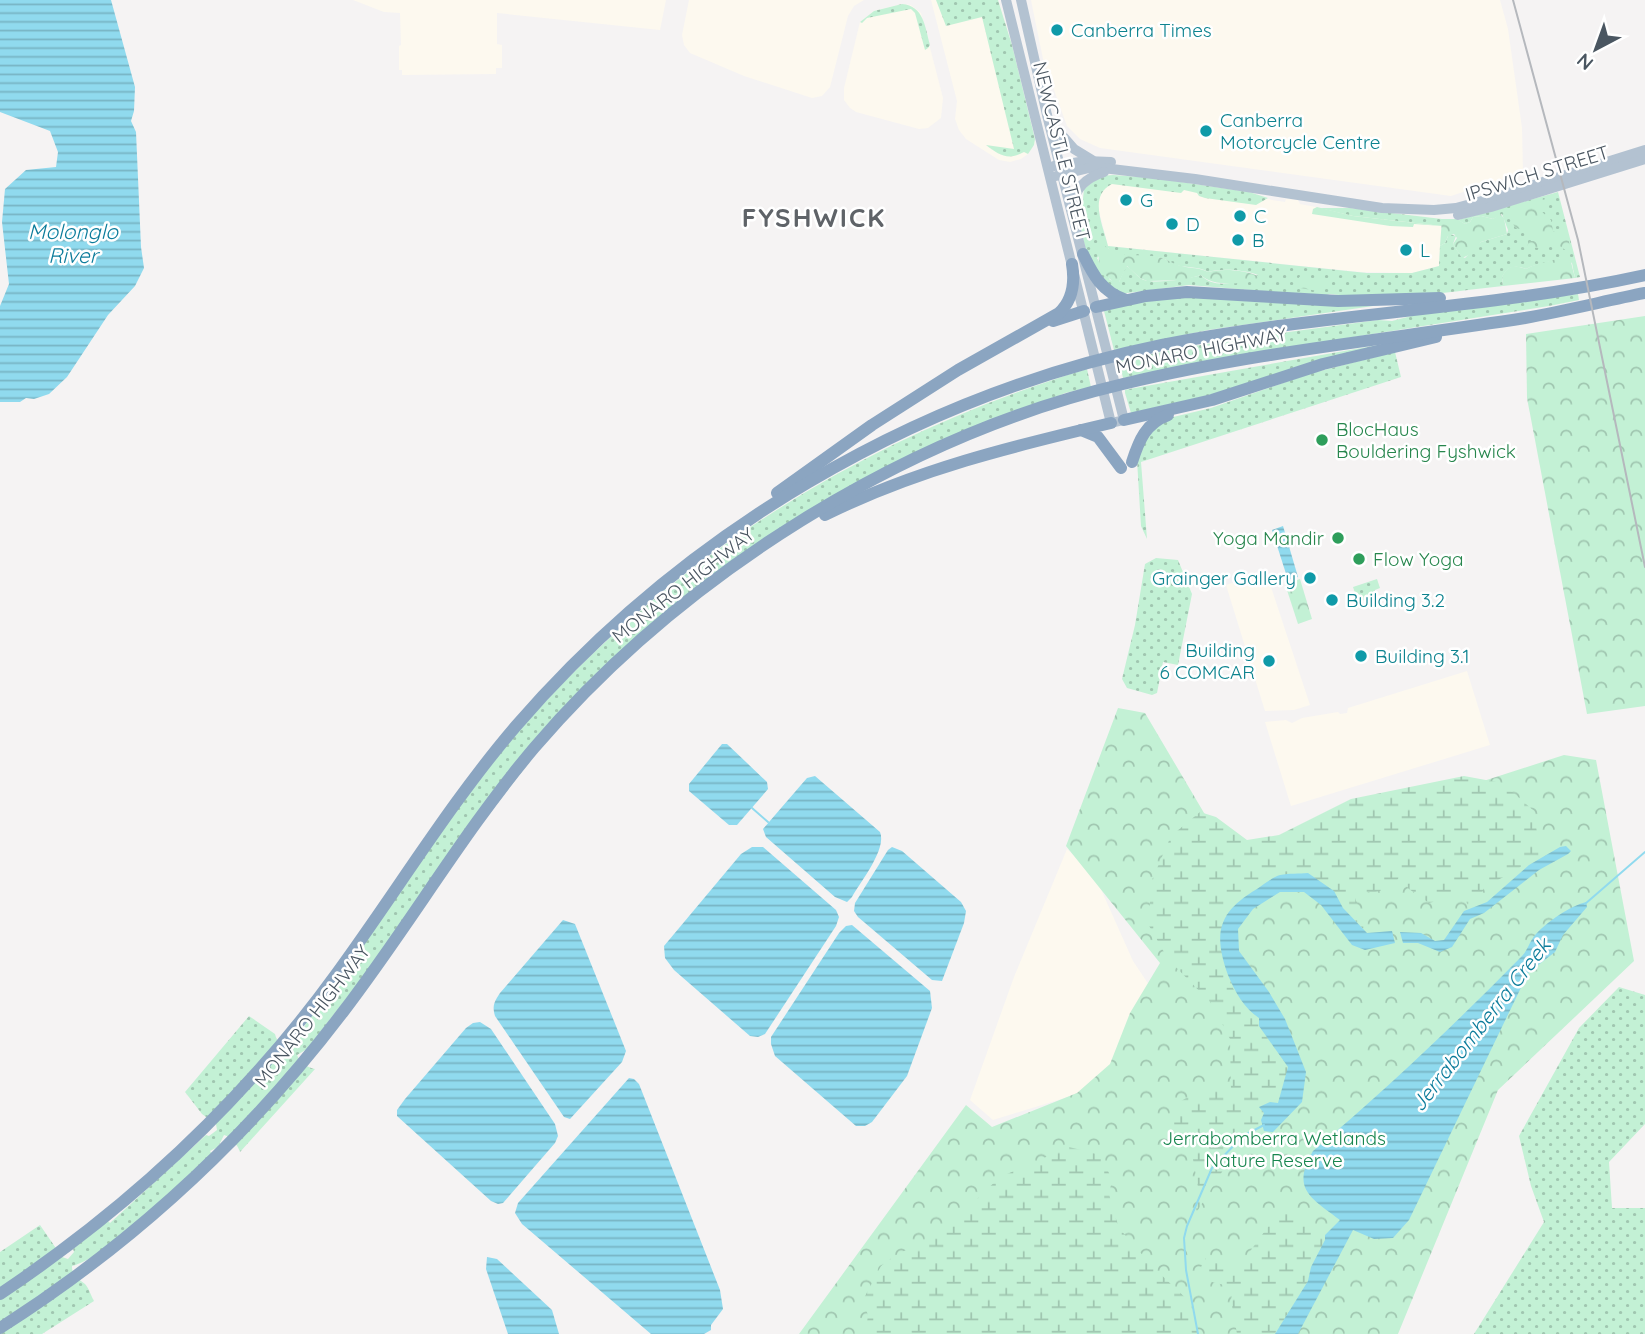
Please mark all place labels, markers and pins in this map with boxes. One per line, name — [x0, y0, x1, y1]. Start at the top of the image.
place label: Canberra Times — [1071, 18, 1212, 42]
marker: Canberra Times — [1049, 22, 1065, 38]
place label: Canberra Motorcycle Centre — [1220, 108, 1381, 154]
marker: Canberra Motorcycle Centre — [1198, 123, 1214, 139]
place label: G — [1140, 188, 1153, 212]
marker: G — [1118, 192, 1134, 208]
place label: C — [1254, 204, 1266, 228]
marker: C — [1232, 208, 1248, 224]
place label: D — [1186, 212, 1200, 236]
marker: D — [1164, 216, 1180, 232]
place label: B — [1252, 228, 1264, 252]
marker: B — [1230, 232, 1246, 248]
place label: L — [1420, 238, 1430, 262]
marker: L — [1398, 242, 1414, 258]
place label: BlocHaus Bouldering Fyshwick — [1336, 417, 1516, 463]
marker: BlocHaus Bouldering Fyshwick — [1314, 432, 1330, 448]
place label: Yoga Mandir — [1213, 526, 1325, 550]
marker: Yoga Mandir — [1330, 530, 1346, 546]
place label: Flow Yoga — [1373, 547, 1463, 571]
marker: Flow Yoga — [1351, 551, 1367, 567]
place label: Grainger Gallery — [1152, 566, 1296, 590]
marker: Grainger Gallery — [1302, 570, 1318, 586]
place label: Building 3.2 — [1346, 588, 1445, 612]
marker: Building 3.2 — [1324, 592, 1340, 608]
place label: Building 6 COMCAR — [1159, 638, 1255, 684]
place label: Building 3.1 — [1375, 644, 1470, 668]
marker: Building 3.1 — [1353, 648, 1369, 664]
marker: Building 6 COMCAR — [1261, 653, 1277, 669]

